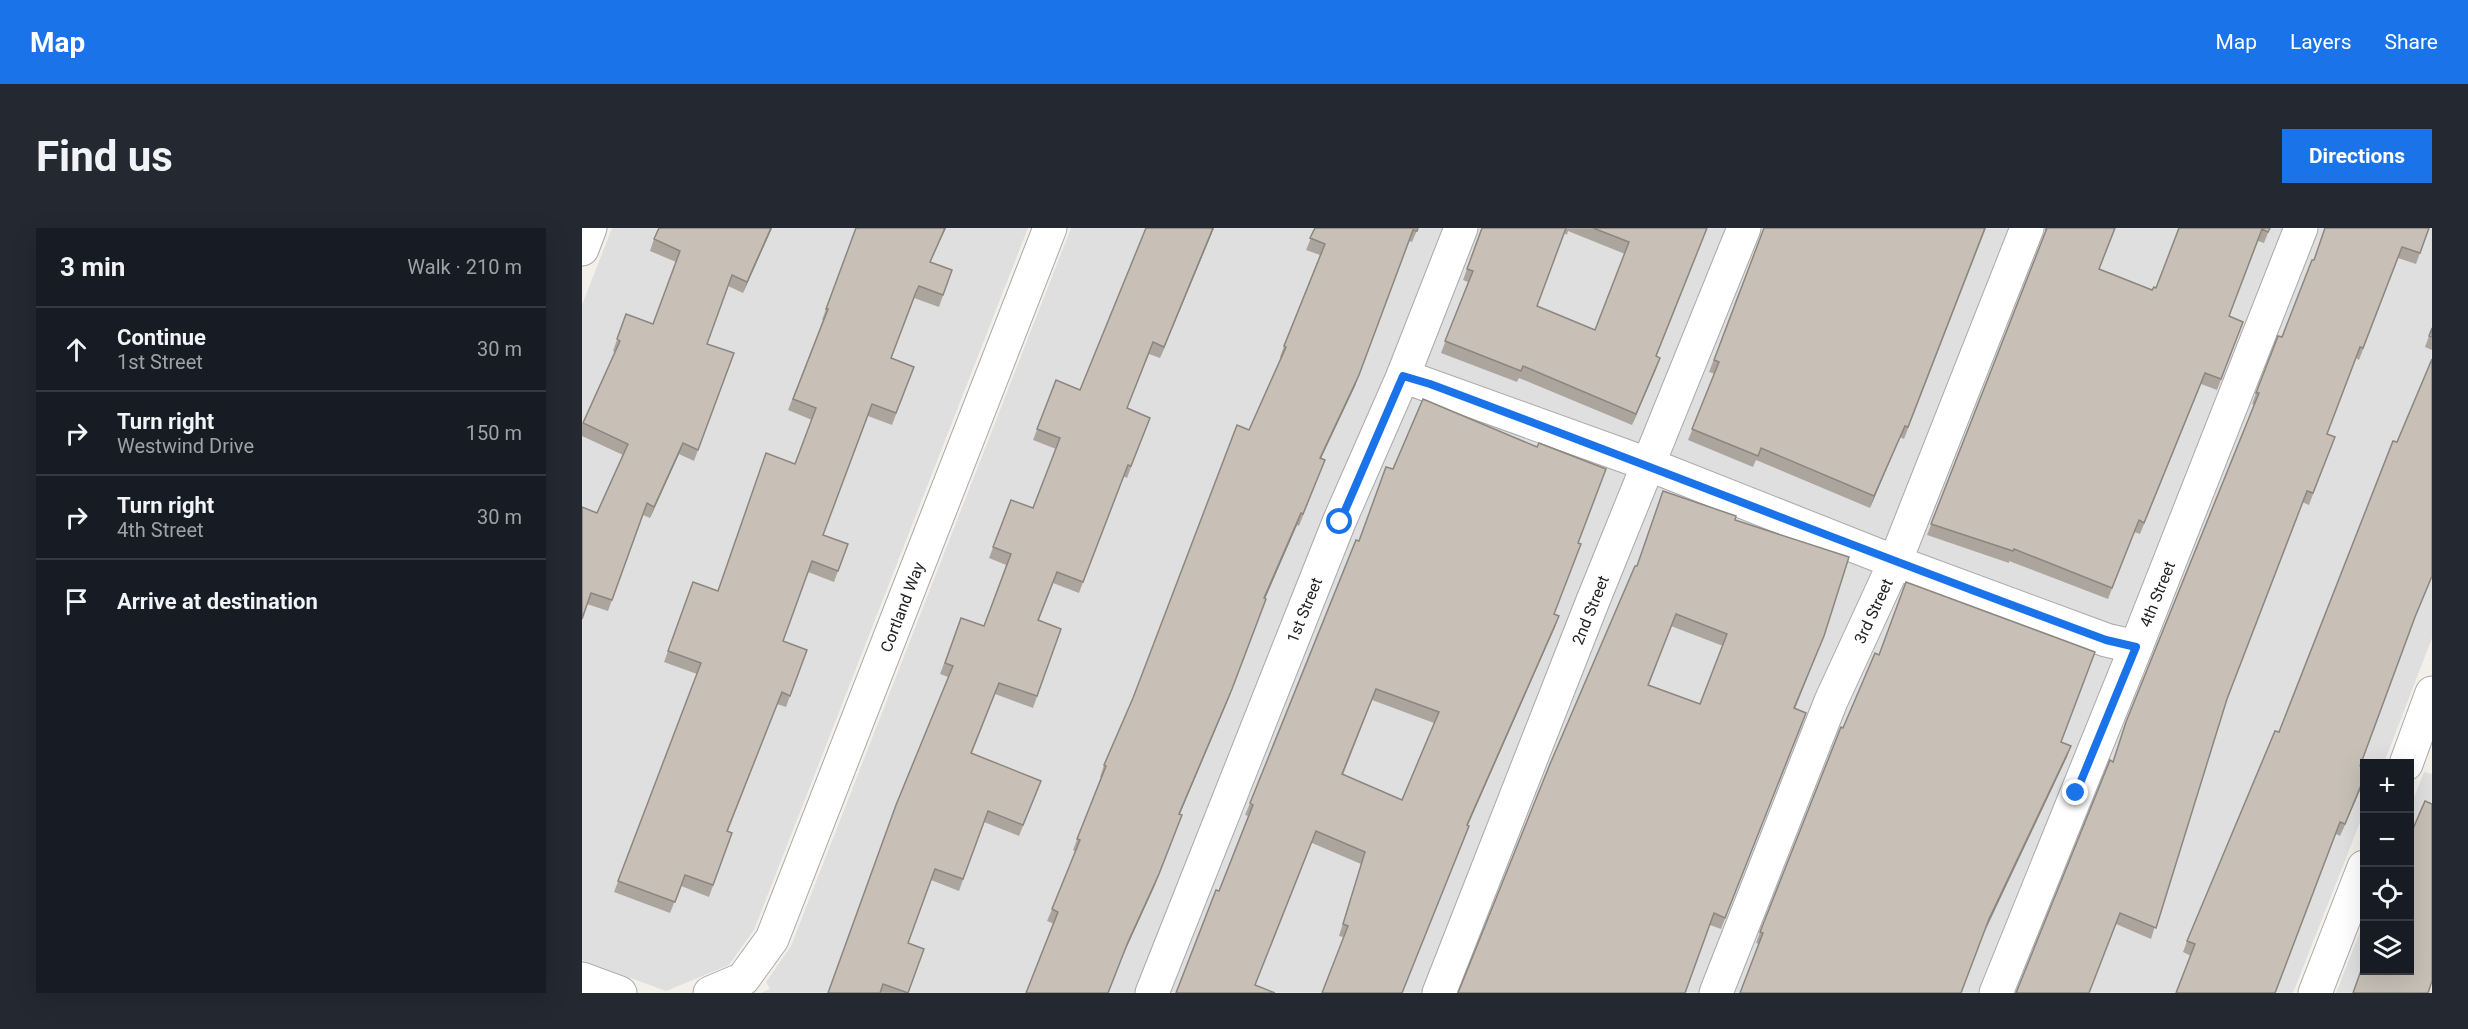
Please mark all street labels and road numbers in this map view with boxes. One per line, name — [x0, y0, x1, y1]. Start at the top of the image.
street label: Cortland Way — [877, 559, 929, 655]
street label: 4th Street — [2136, 559, 2179, 630]
street label: 2nd Street — [1568, 573, 1613, 648]
street label: 1st Street — [1283, 575, 1326, 646]
street label: 3rd Street — [1850, 576, 1897, 647]

